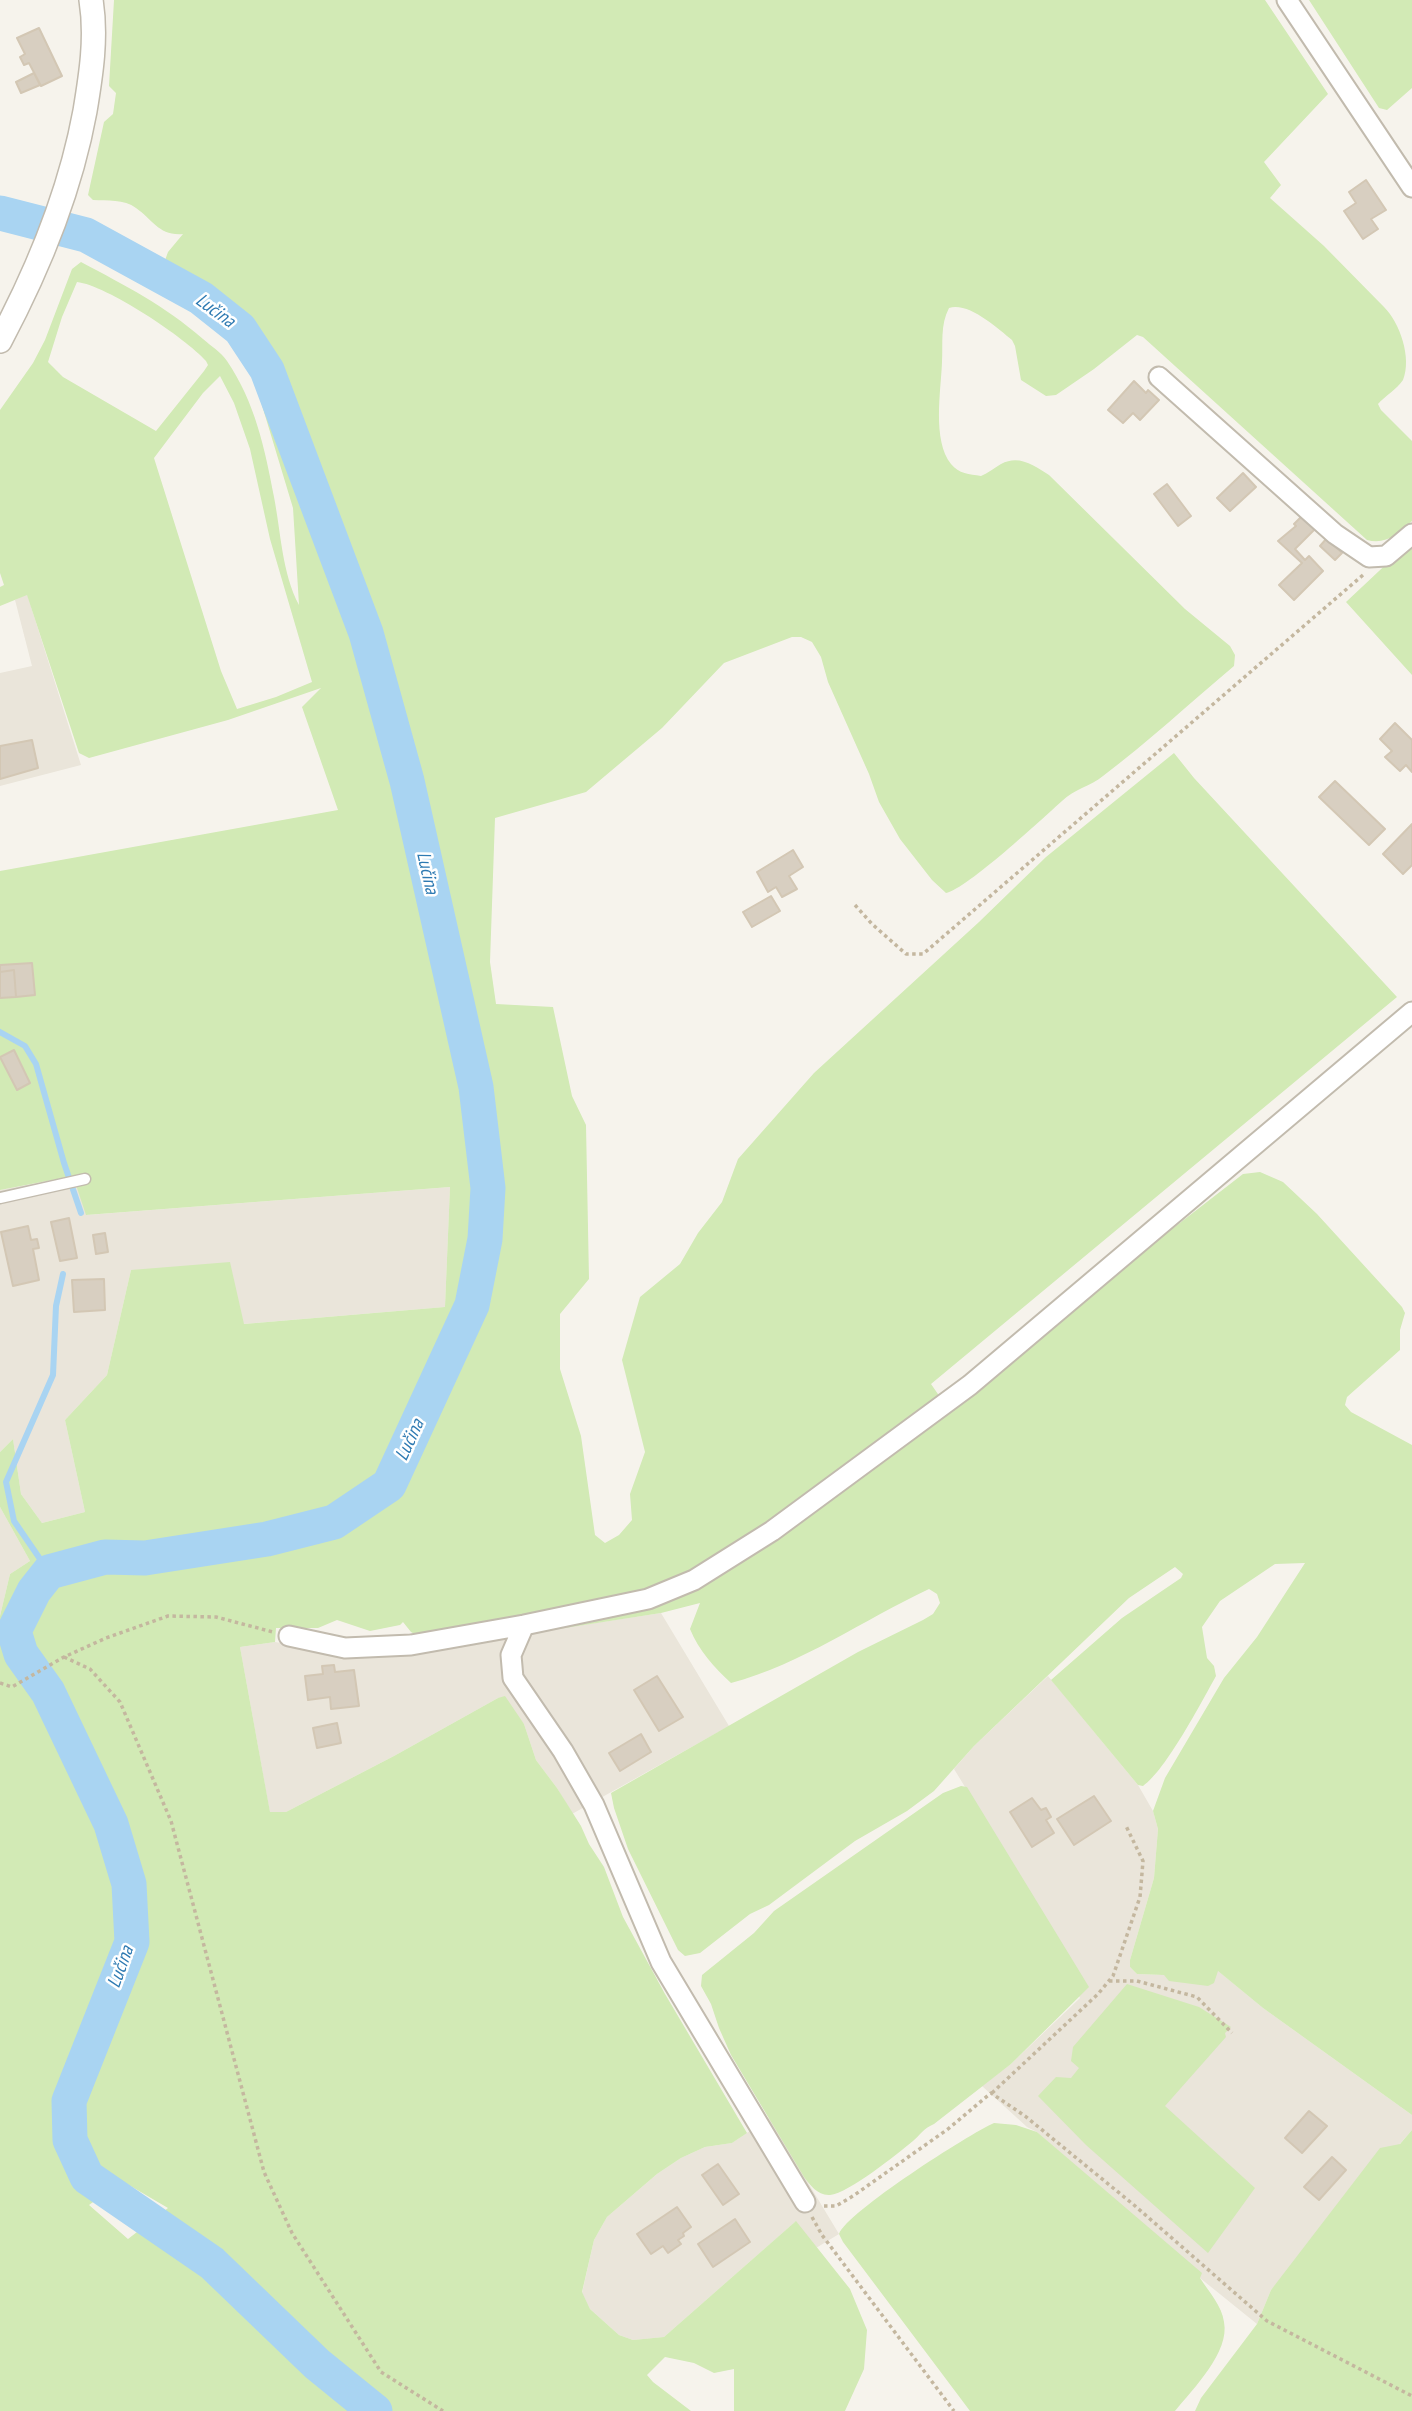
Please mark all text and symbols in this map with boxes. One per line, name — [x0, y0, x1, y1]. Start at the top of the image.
water label: Lučina — [191, 289, 239, 333]
water label: Lučina — [411, 850, 443, 896]
water label: Lučina — [391, 1416, 429, 1464]
water label: Lučina — [103, 1943, 139, 1991]

